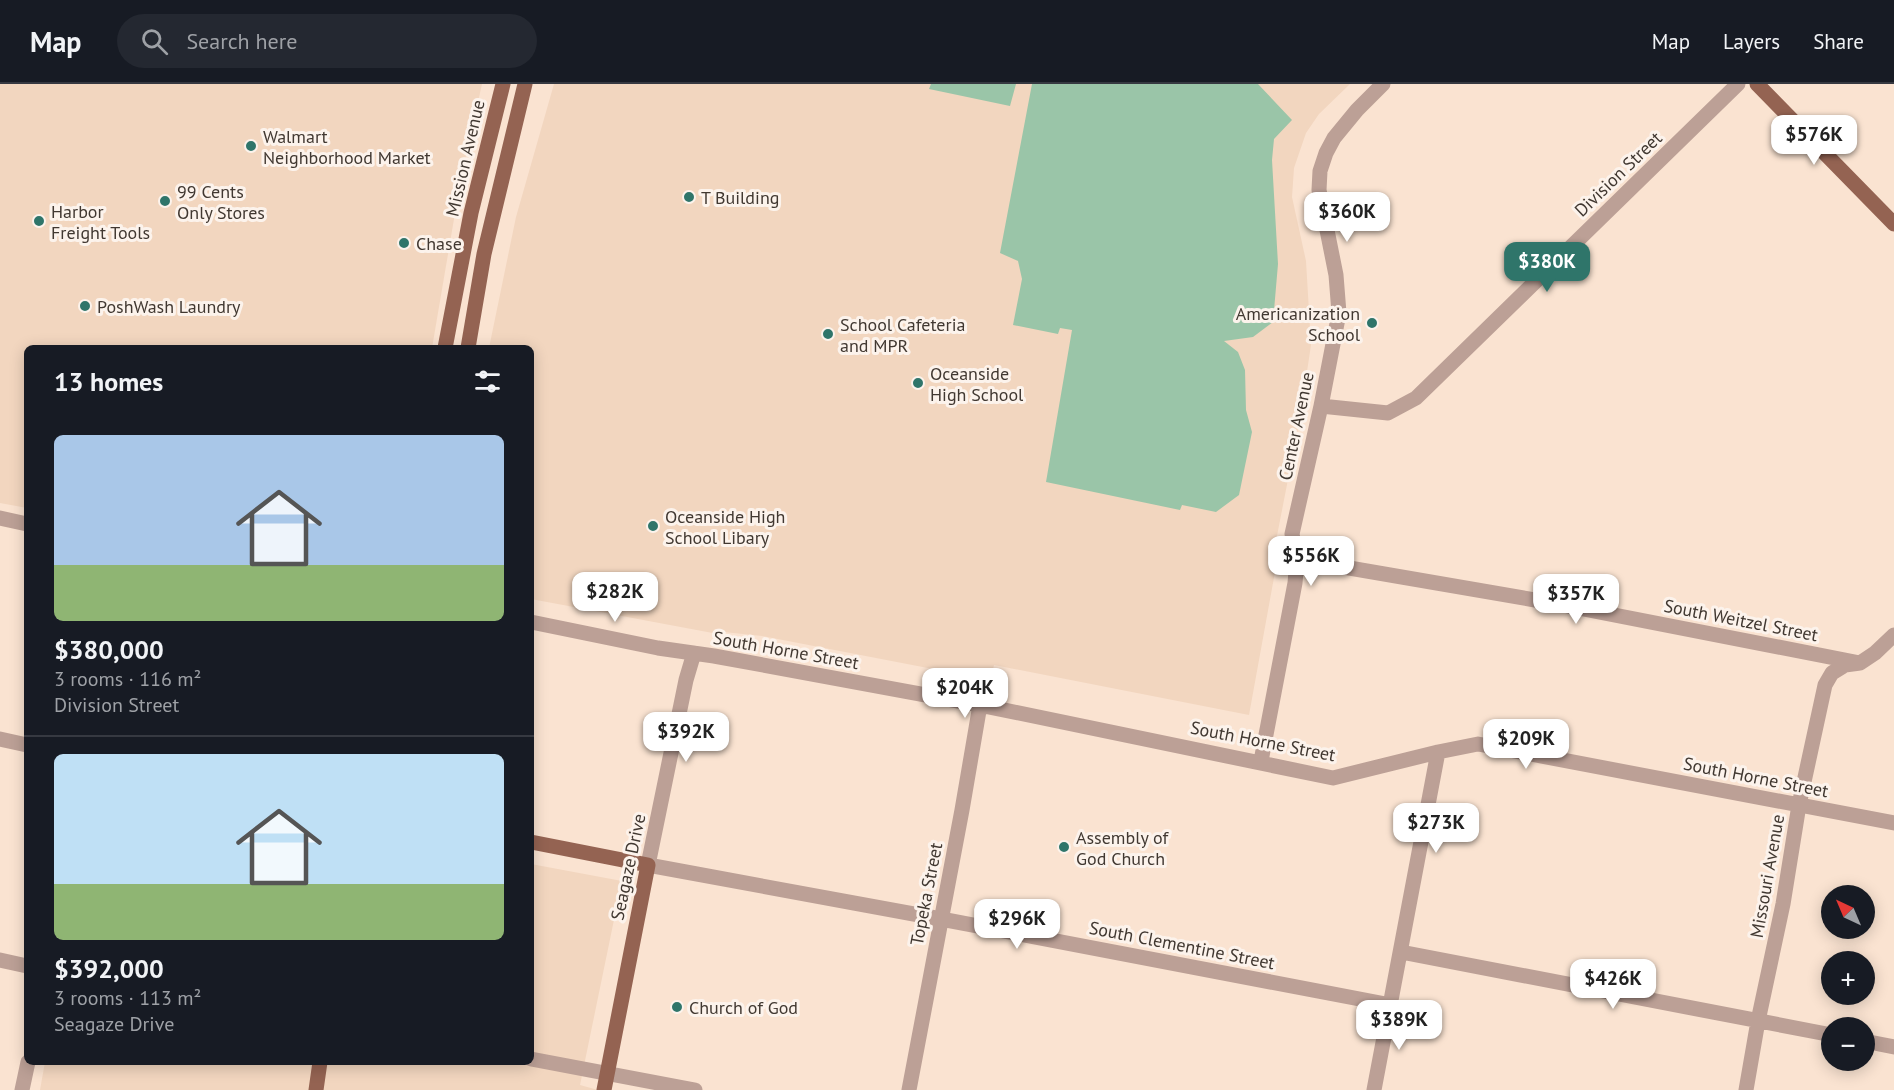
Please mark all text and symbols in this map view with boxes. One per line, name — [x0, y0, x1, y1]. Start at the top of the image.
search box — [117, 14, 537, 68]
text: Map — [30, 23, 81, 60]
icon: search — [138, 25, 171, 58]
text: Search here — [186, 27, 297, 55]
text: Map — [1652, 28, 1690, 55]
text: Layers — [1723, 28, 1780, 55]
text: Share — [1813, 28, 1864, 55]
street label: Mission Avenue — [440, 97, 490, 219]
pin: $576K — [1772, 115, 1856, 166]
text: $576K — [1785, 121, 1843, 147]
place label: Walmart Neighborhood Market — [263, 125, 431, 169]
street label: Division Street — [1569, 127, 1667, 221]
marker: Walmart Neighborhood Market — [244, 139, 258, 153]
place label: 99 Cents Only Stores — [177, 180, 265, 224]
place label: T Building — [701, 186, 779, 209]
marker: T Building — [682, 190, 696, 204]
pin: $360K — [1305, 192, 1389, 243]
marker: 99 Cents Only Stores — [158, 194, 172, 208]
text: $360K — [1318, 198, 1376, 224]
place label: Harbor Freight Tools — [51, 200, 150, 244]
marker: Harbor Freight Tools — [32, 214, 46, 228]
place label: Chase — [416, 232, 462, 255]
marker: Chase — [397, 236, 411, 250]
pin: $380K — [1505, 242, 1589, 293]
text: $380K — [1518, 248, 1576, 274]
place label: PoshWash Laundry — [97, 295, 241, 318]
marker: PoshWash Laundry — [78, 299, 92, 313]
place label: Americanization School — [1236, 302, 1361, 346]
place label: School Cafeteria and MPR — [840, 313, 965, 357]
marker: Americanization School — [1365, 316, 1379, 330]
marker: School Cafeteria and MPR — [821, 327, 835, 341]
place label: Oceanside High School — [930, 362, 1024, 406]
text: 13 homes — [54, 365, 163, 398]
icon: filters — [471, 365, 504, 398]
street label: Center Avenue — [1273, 370, 1319, 482]
marker: Oceanside High School — [911, 376, 925, 390]
icon: home — [225, 474, 333, 582]
place label: Oceanside High School Libary — [665, 505, 785, 549]
marker: Oceanside High School Libary — [646, 519, 660, 533]
pin: $556K — [1269, 536, 1353, 587]
text: $556K — [1282, 542, 1340, 568]
pin: $282K — [573, 572, 657, 623]
pin: $357K — [1534, 574, 1618, 625]
text: $282K — [586, 578, 644, 604]
text: $357K — [1547, 580, 1605, 606]
street label: South Weitzel Street — [1662, 594, 1820, 646]
street label: South Horne Street — [711, 626, 861, 674]
text: $380,000 — [54, 633, 164, 666]
text: 3 rooms · 116 m² — [54, 666, 201, 692]
pin: $204K — [923, 668, 1007, 719]
text: $204K — [936, 674, 994, 700]
text: Division Street — [54, 692, 179, 718]
pin: $392K — [644, 712, 728, 763]
street label: South Horne Street — [1189, 716, 1337, 766]
text: $392K — [657, 718, 715, 744]
pin: $209K — [1484, 719, 1568, 770]
text: $209K — [1497, 725, 1555, 751]
street label: South Horne Street — [1682, 752, 1830, 802]
icon: home — [225, 793, 333, 901]
pin: $273K — [1394, 803, 1478, 854]
text: $273K — [1407, 809, 1465, 835]
street label: Seagaze Drive — [605, 812, 651, 922]
street label: Missouri Avenue — [1745, 812, 1789, 940]
place label: Assembly of God Church — [1076, 826, 1169, 870]
street label: Topeka Street — [905, 840, 947, 948]
marker: Assembly of God Church — [1057, 840, 1071, 854]
north arrow — [1821, 885, 1875, 939]
map controls — [1821, 885, 1875, 1071]
pin: $296K — [975, 899, 1059, 950]
text: $296K — [988, 905, 1046, 931]
street label: South Clementine Street — [1087, 916, 1277, 974]
button: + — [1821, 951, 1875, 1005]
text: $392,000 — [54, 952, 164, 985]
pin: $426K — [1571, 959, 1655, 1010]
text: $426K — [1584, 965, 1642, 991]
text: 3 rooms · 113 m² — [54, 985, 201, 1011]
place label: Church of God — [689, 996, 798, 1019]
marker: Church of God — [670, 1000, 684, 1014]
pin: $389K — [1357, 1000, 1441, 1051]
text: $389K — [1370, 1006, 1428, 1032]
text: Seagaze Drive — [54, 1011, 174, 1037]
button: − — [1821, 1017, 1875, 1071]

